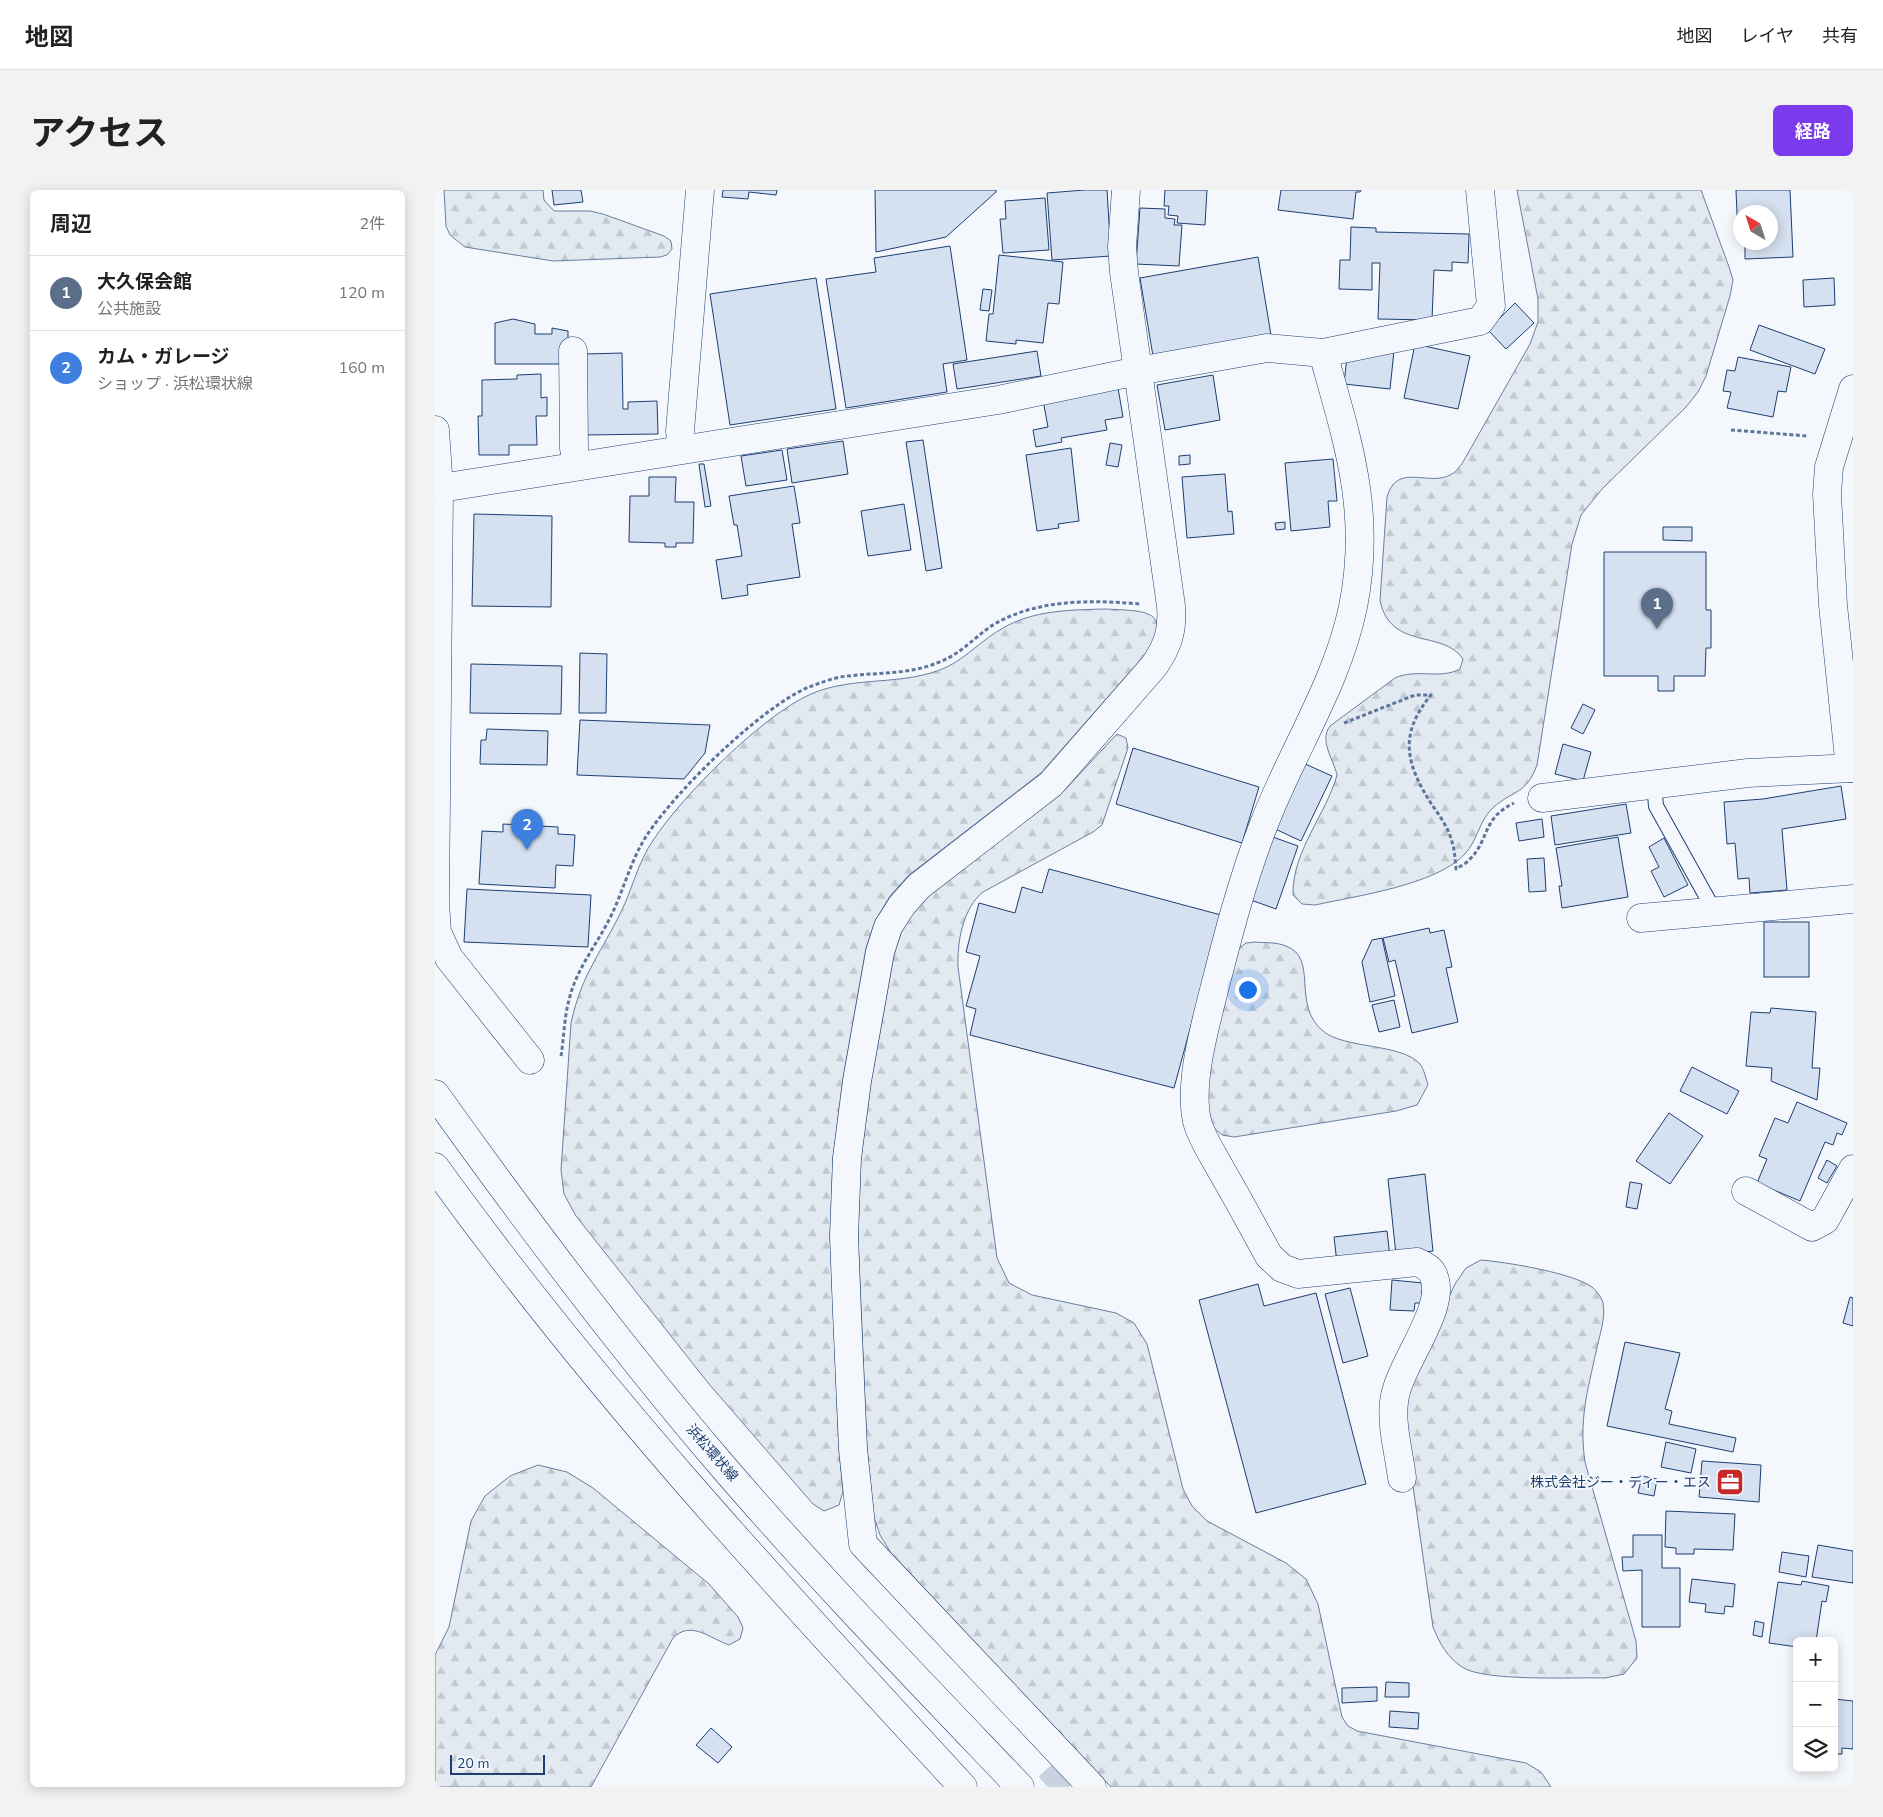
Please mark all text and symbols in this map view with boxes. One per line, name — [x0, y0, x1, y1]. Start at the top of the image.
text: 地図 — [25, 21, 73, 53]
text: 地図 — [1677, 24, 1713, 48]
text: レイヤ — [1741, 24, 1794, 48]
text: 共有 — [1822, 24, 1858, 48]
button: 経路 — [1773, 105, 1853, 156]
text: アクセス — [30, 110, 168, 157]
north arrow — [1733, 205, 1778, 250]
text: 周辺 — [50, 210, 92, 238]
text: 2件 — [359, 213, 385, 235]
text: 大久保会館 — [97, 269, 192, 295]
text: 1 — [61, 282, 71, 304]
text: 120 m — [338, 282, 385, 304]
text: 公共施設 — [97, 298, 161, 320]
text: カム・ガレージ — [97, 344, 230, 370]
text: 2 — [61, 357, 71, 379]
text: 160 m — [338, 357, 385, 379]
text: ショップ · 浜松環状線 — [97, 373, 253, 395]
pin: 1 — [1641, 588, 1673, 629]
pin: 2 — [511, 809, 543, 850]
your location — [1235, 977, 1261, 1003]
street label: 浜松環状線 — [682, 1420, 742, 1486]
office icon: 株式会社ジー・ディー・エス — [1715, 1467, 1745, 1497]
place label: 株式会社ジー・ディー・エス — [1530, 1473, 1711, 1492]
map controls — [1793, 1637, 1838, 1772]
button: + — [1793, 1637, 1838, 1682]
button: − — [1793, 1682, 1838, 1727]
button: layers — [1793, 1727, 1838, 1772]
scale bar — [450, 1752, 545, 1775]
text: 20 m — [457, 1754, 489, 1773]

